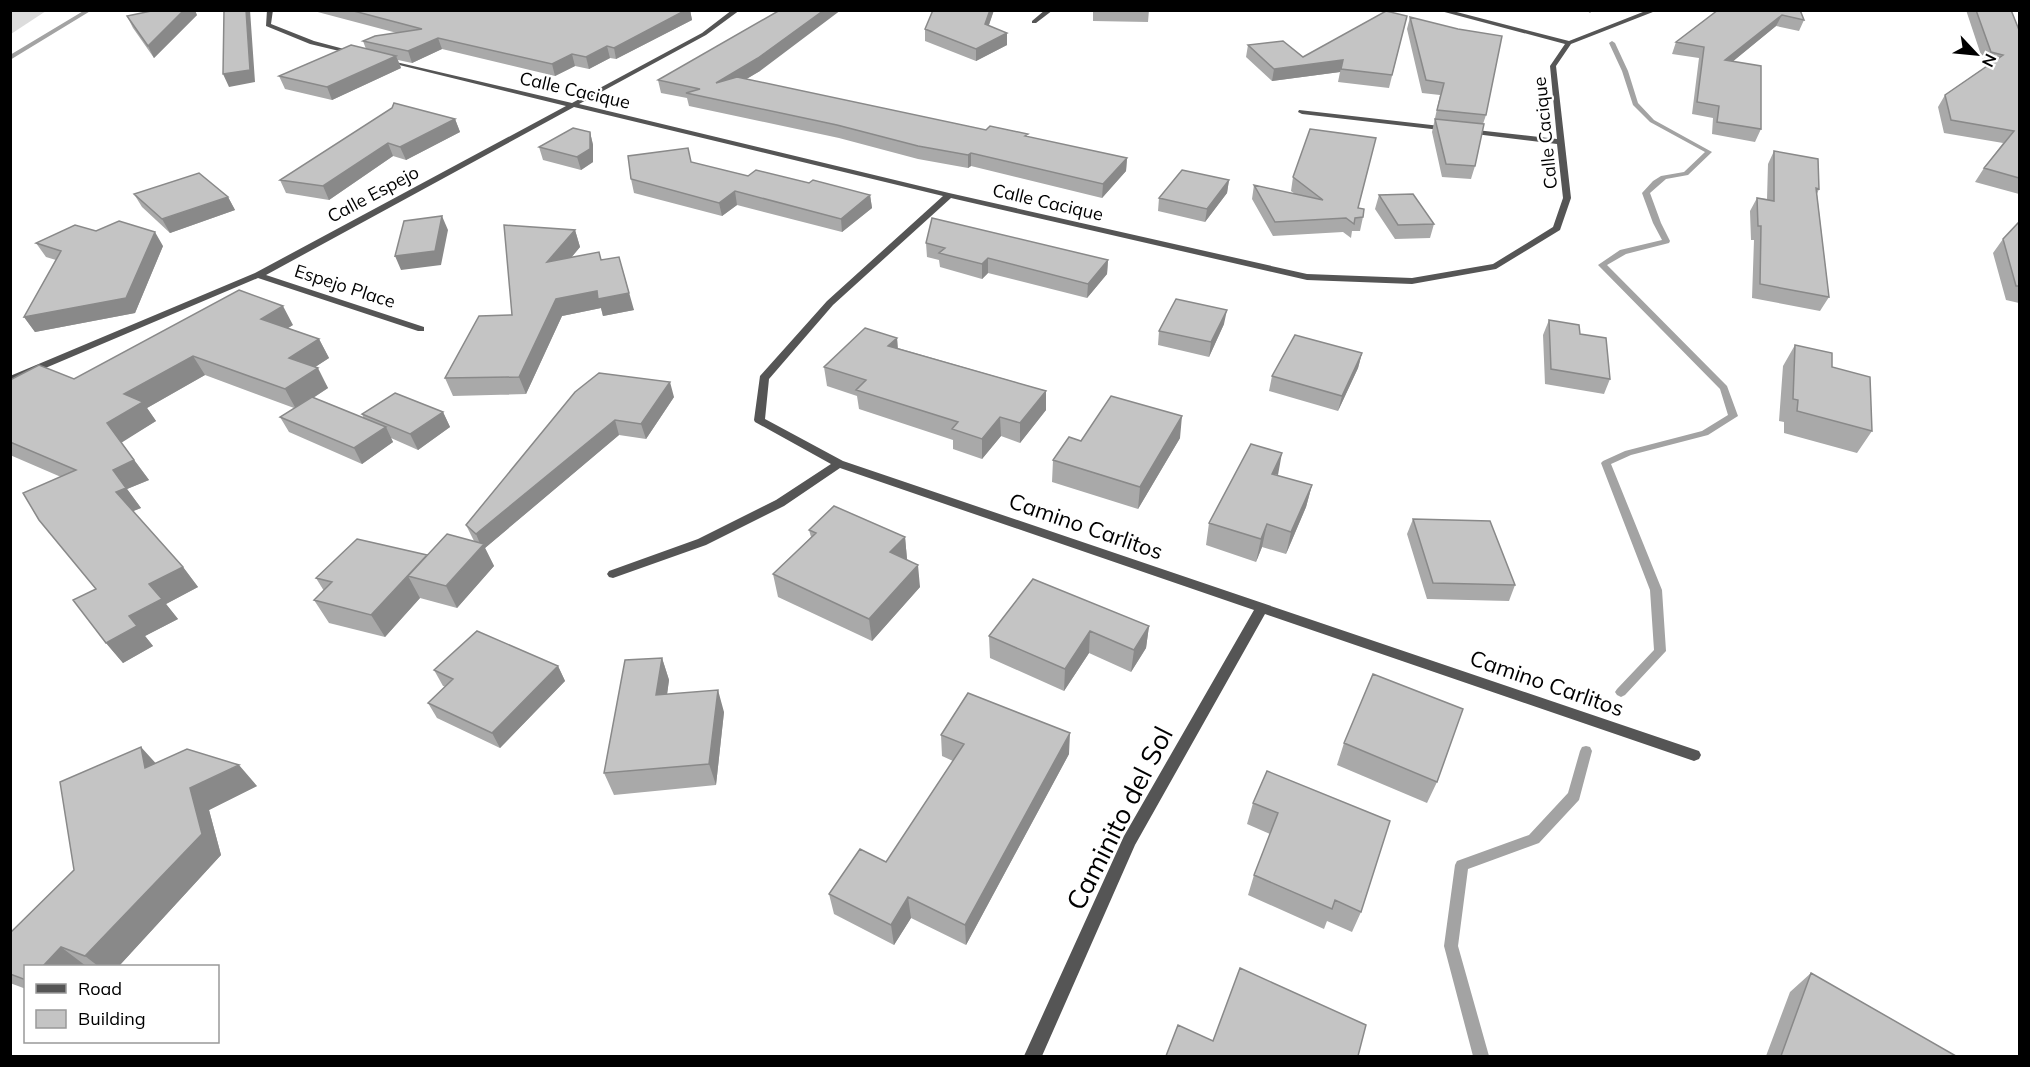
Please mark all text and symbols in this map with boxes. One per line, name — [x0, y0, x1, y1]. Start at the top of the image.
north arrow — [1946, 24, 2006, 84]
text: N — [1978, 51, 2001, 70]
street label: Calle Cacique — [517, 66, 633, 114]
street label: Calle Cacique — [1528, 76, 1562, 190]
street label: Calle Espejo — [323, 160, 423, 228]
street label: Calle Cacique — [990, 178, 1106, 226]
street label: Espejo Place — [292, 259, 398, 313]
street label: Camino Carlitos — [1005, 487, 1167, 565]
street label: Camino Carlitos — [1466, 644, 1628, 722]
street label: Caminito del Sol — [1058, 721, 1180, 915]
legend — [24, 965, 219, 1043]
text: Road — [78, 977, 122, 1000]
text: Building — [78, 1007, 146, 1030]

